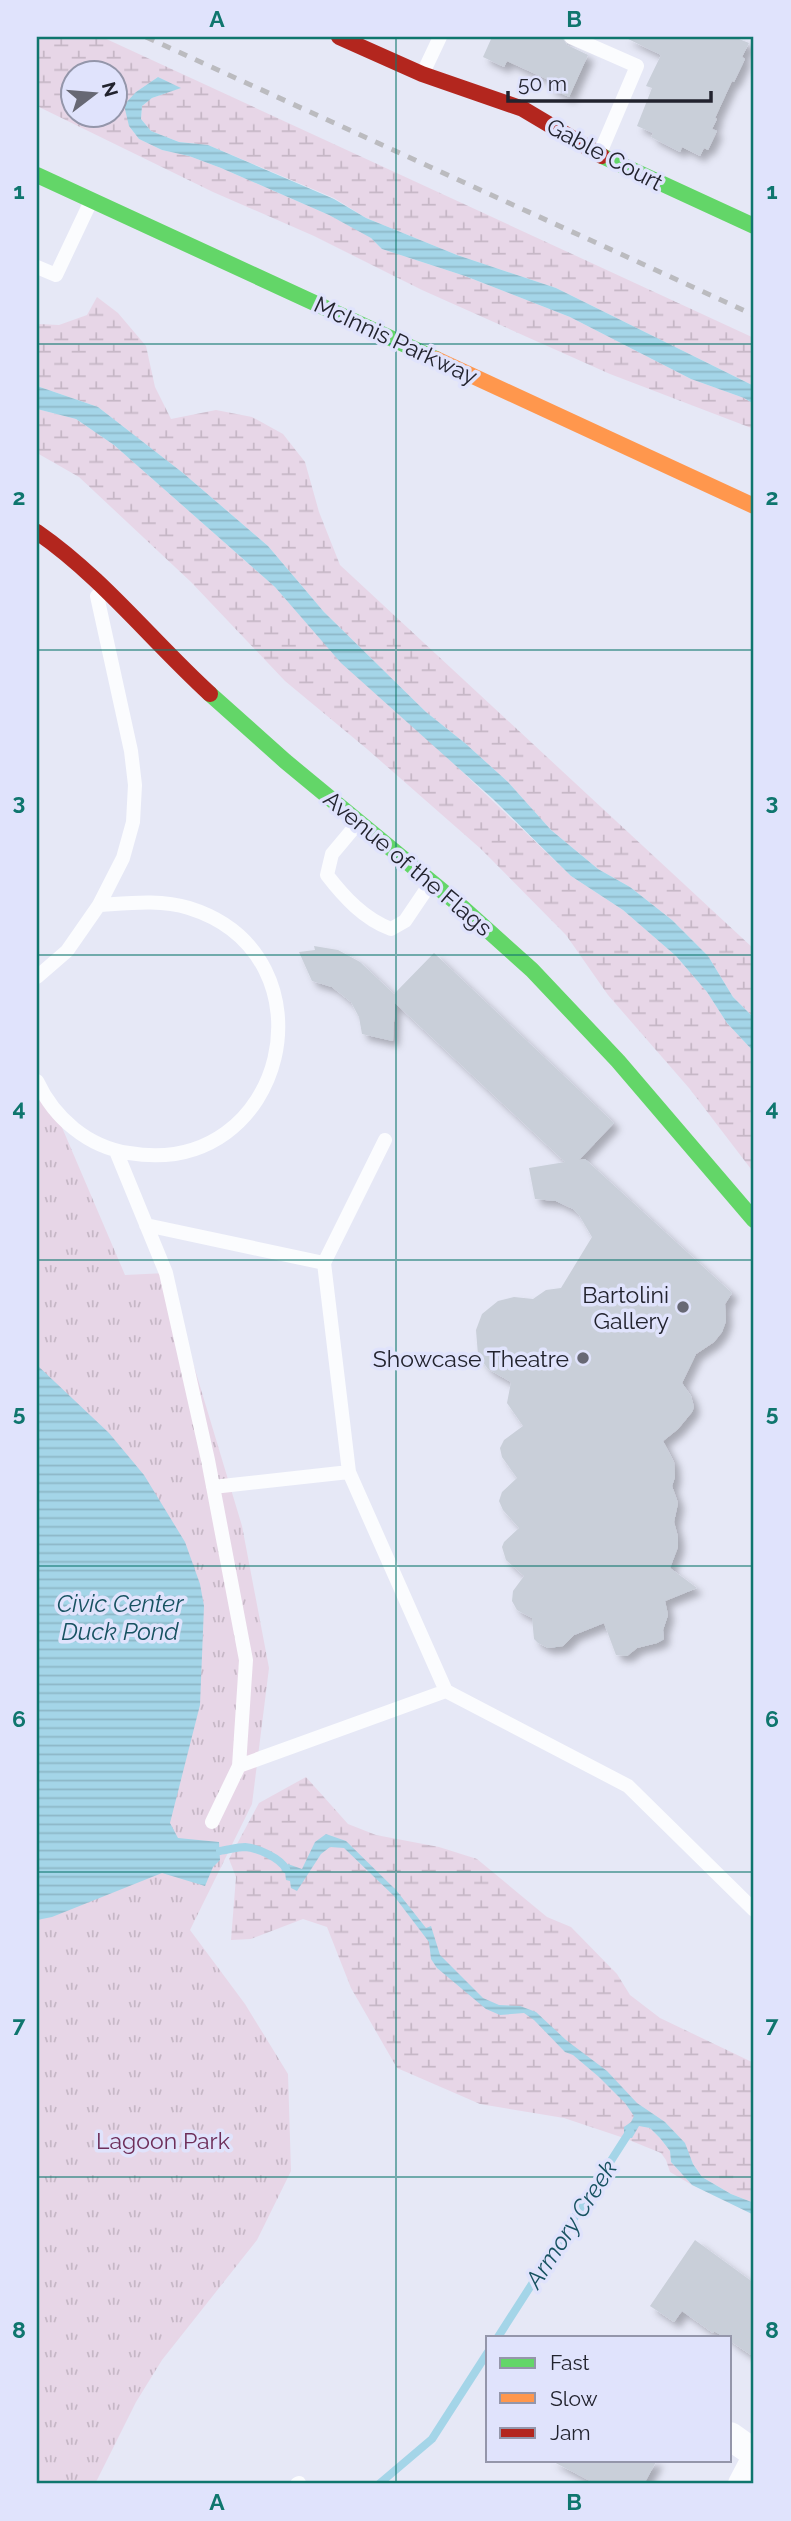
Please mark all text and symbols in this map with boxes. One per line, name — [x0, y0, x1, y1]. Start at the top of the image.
text: A — [209, 5, 225, 32]
text: B — [566, 5, 582, 32]
north arrow — [60, 60, 130, 130]
scale bar — [508, 60, 710, 104]
text: 50 m — [518, 71, 567, 96]
text: N — [98, 79, 123, 99]
street label: Gable Court — [542, 112, 668, 196]
text: 1 — [13, 177, 25, 204]
text: 1 — [766, 177, 778, 204]
street label: McInnis Parkway — [310, 290, 482, 390]
text: 2 — [13, 483, 25, 510]
text: 2 — [766, 483, 778, 510]
street label: Avenue of the Flags — [318, 785, 498, 941]
text: 3 — [13, 788, 25, 815]
text: 3 — [766, 788, 778, 815]
text: 4 — [12, 1094, 26, 1121]
text: 4 — [765, 1094, 779, 1121]
place label: Bartolini Gallery — [582, 1281, 669, 1334]
marker: Bartolini Gallery — [675, 1299, 691, 1315]
place label: Showcase Theatre — [373, 1345, 569, 1372]
marker: Showcase Theatre — [575, 1350, 591, 1366]
text: 5 — [13, 1399, 26, 1426]
text: 5 — [766, 1399, 779, 1426]
water label: Civic Center Duck Pond — [57, 1589, 184, 1646]
text: 6 — [12, 1705, 26, 1732]
text: 6 — [765, 1705, 779, 1732]
text: 7 — [13, 2010, 26, 2037]
text: 7 — [766, 2010, 779, 2037]
park label: Lagoon Park — [96, 2127, 230, 2154]
water label: Armory Creek — [518, 2155, 623, 2295]
text: 8 — [12, 2316, 26, 2343]
text: 8 — [765, 2316, 779, 2343]
legend — [486, 2336, 732, 2462]
text: Fast — [550, 2350, 590, 2375]
text: Slow — [550, 2386, 598, 2411]
text: Jam — [550, 2420, 591, 2445]
text: A — [209, 2488, 225, 2515]
text: B — [566, 2488, 582, 2515]

